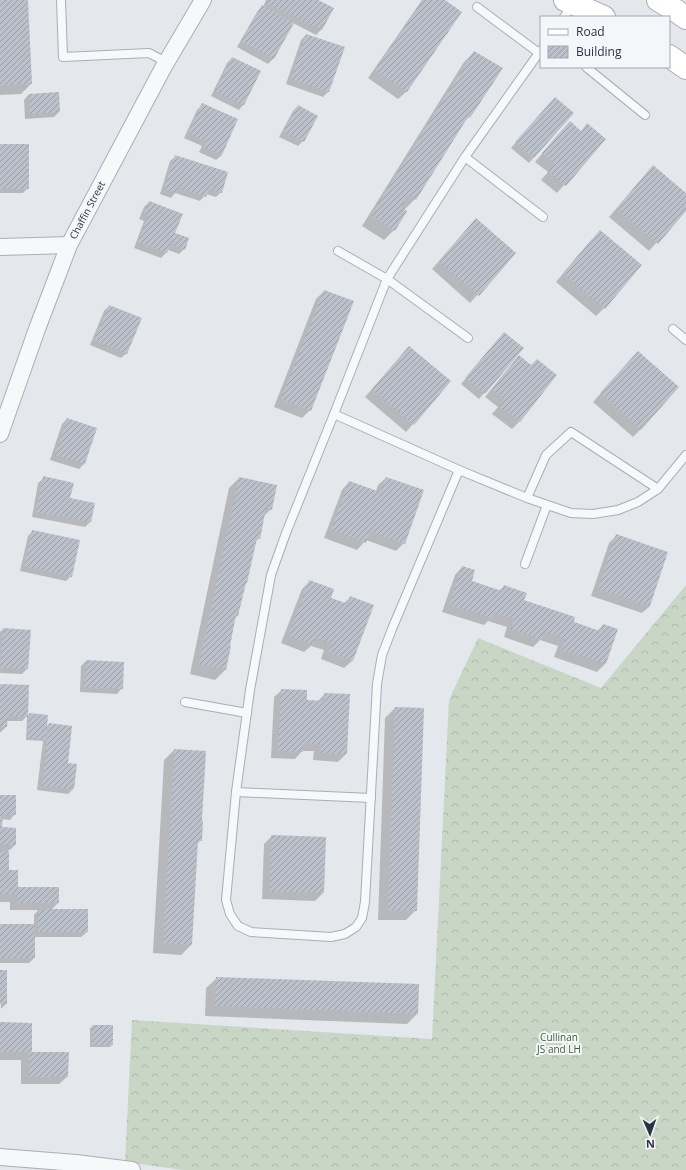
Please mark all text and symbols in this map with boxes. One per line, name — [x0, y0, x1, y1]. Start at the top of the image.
legend — [540, 16, 670, 68]
text: Road — [576, 23, 605, 40]
text: Building — [576, 43, 622, 60]
street label: Chaffin Street — [66, 178, 108, 241]
park label: Cullinan JS and LH — [536, 1030, 581, 1056]
north arrow — [630, 1114, 670, 1154]
text: N — [646, 1137, 655, 1152]

